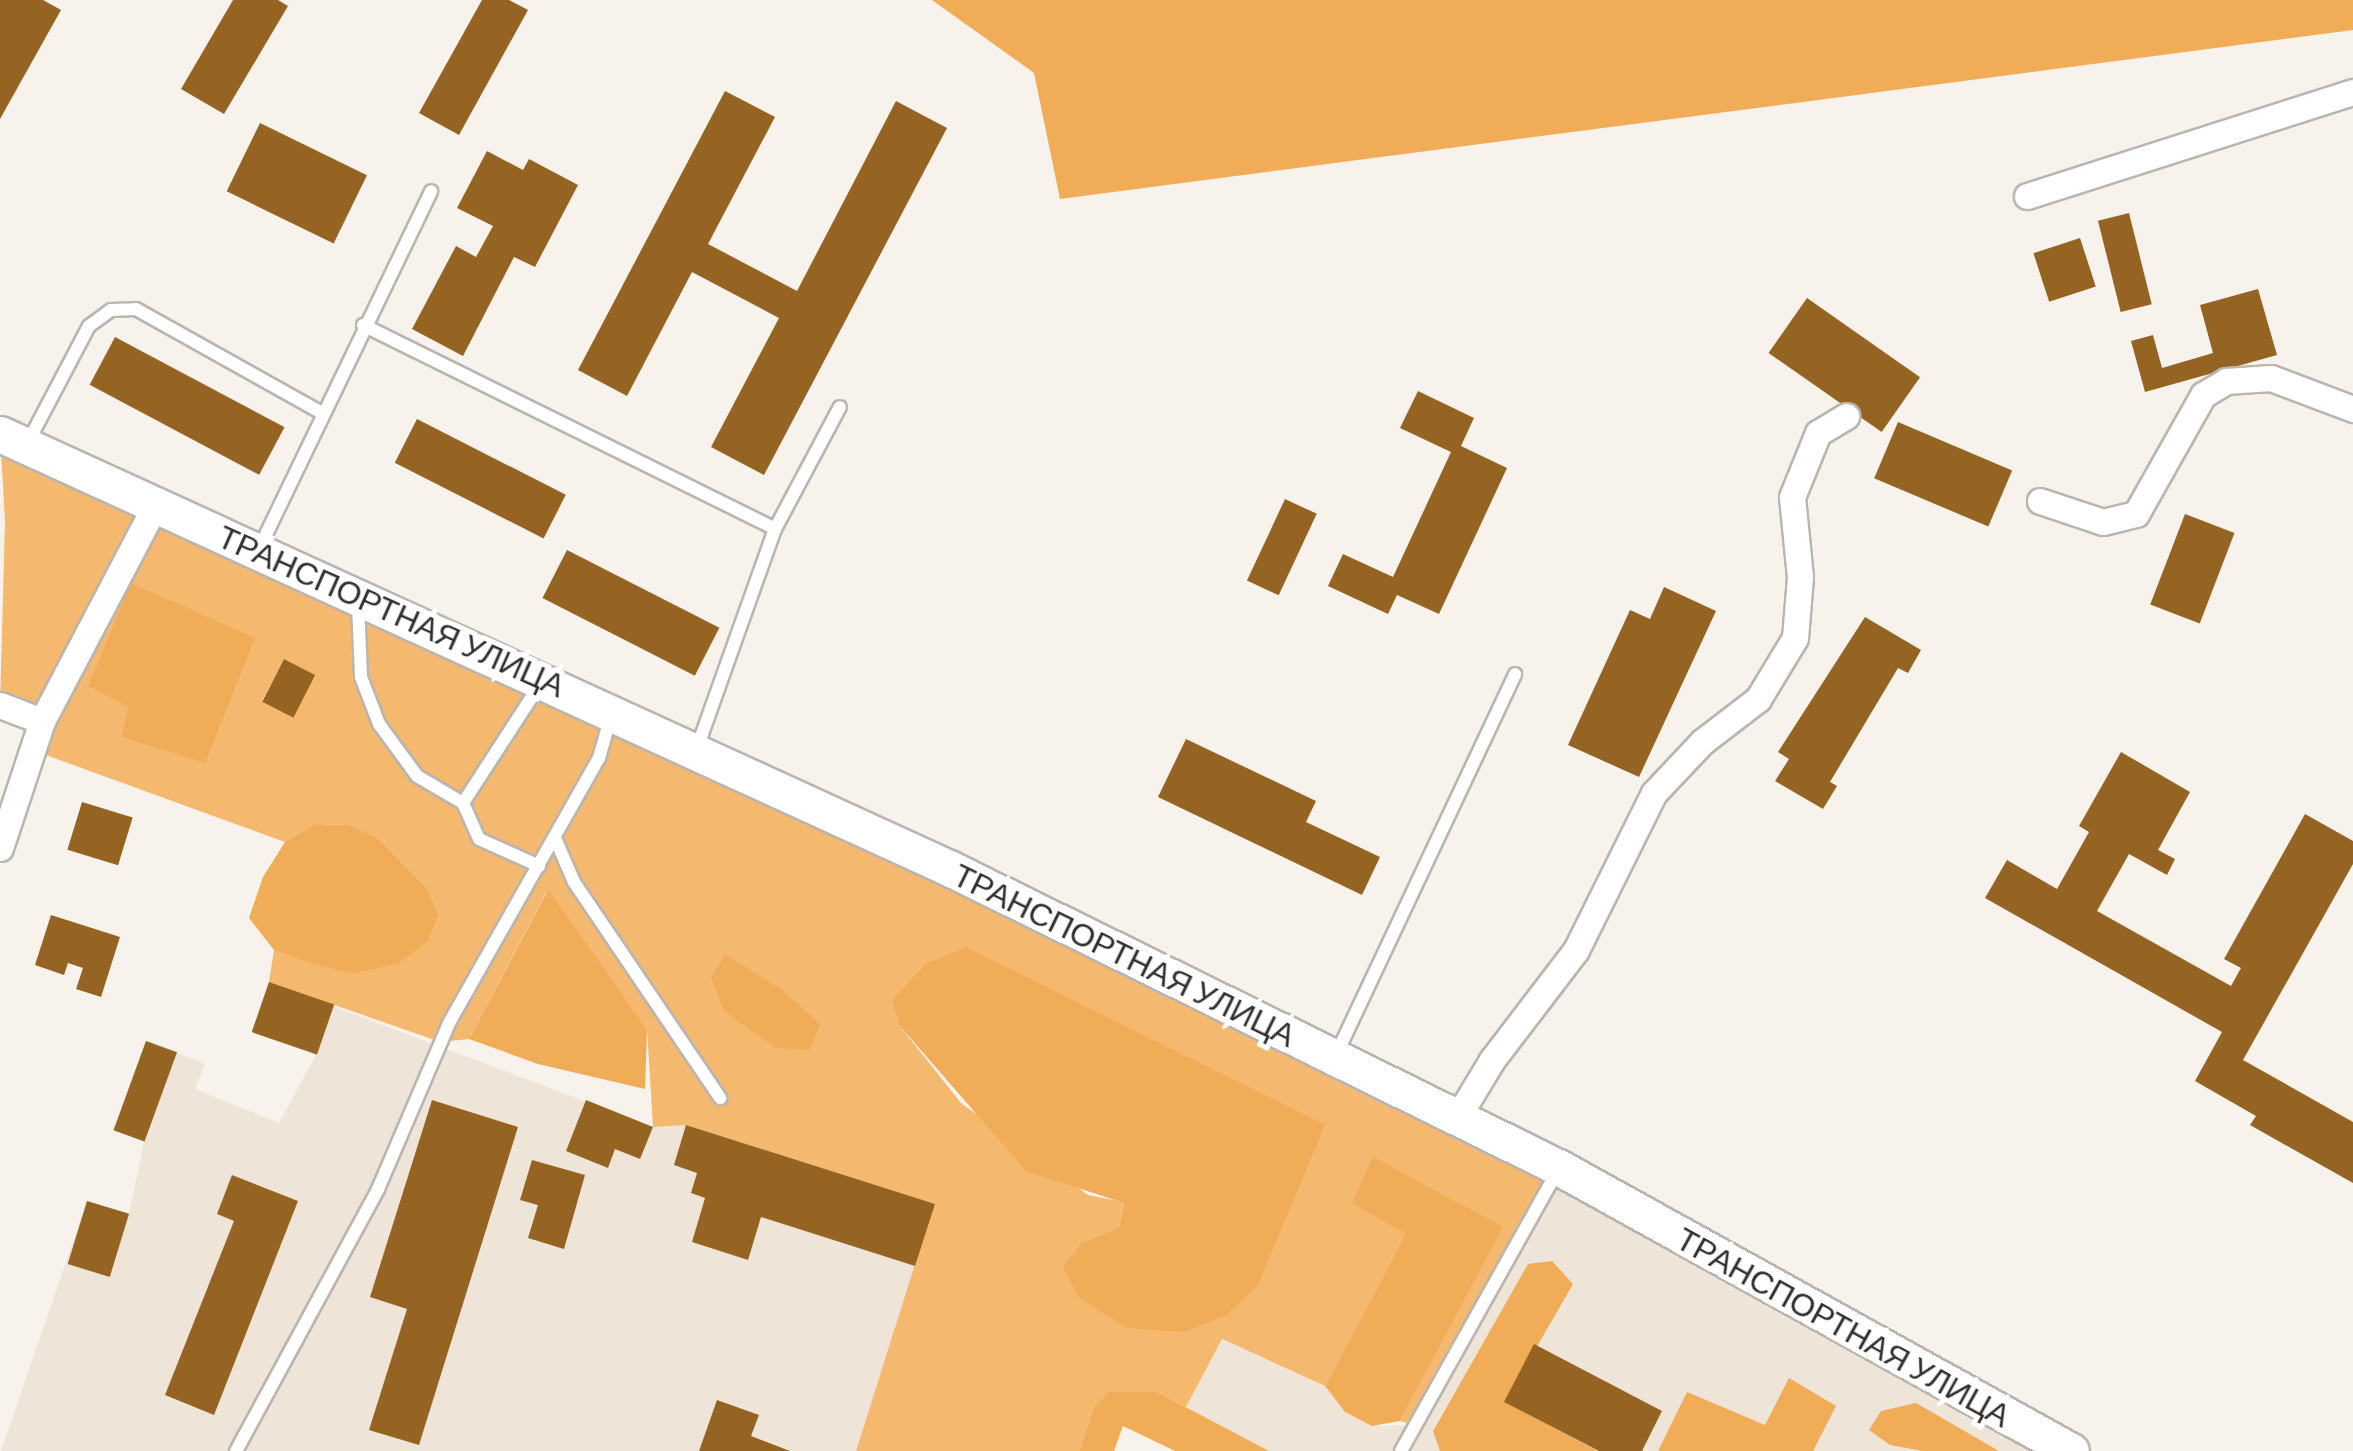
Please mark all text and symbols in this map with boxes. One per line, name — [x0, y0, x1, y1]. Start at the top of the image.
street label: ТРАНСПОРТНАЯ УЛИЦА — [212, 516, 572, 704]
street label: ТРАНСПОРТНАЯ УЛИЦА — [948, 854, 1302, 1054]
street label: ТРАНСПОРТНАЯ УЛИЦА — [1670, 1218, 2018, 1434]

